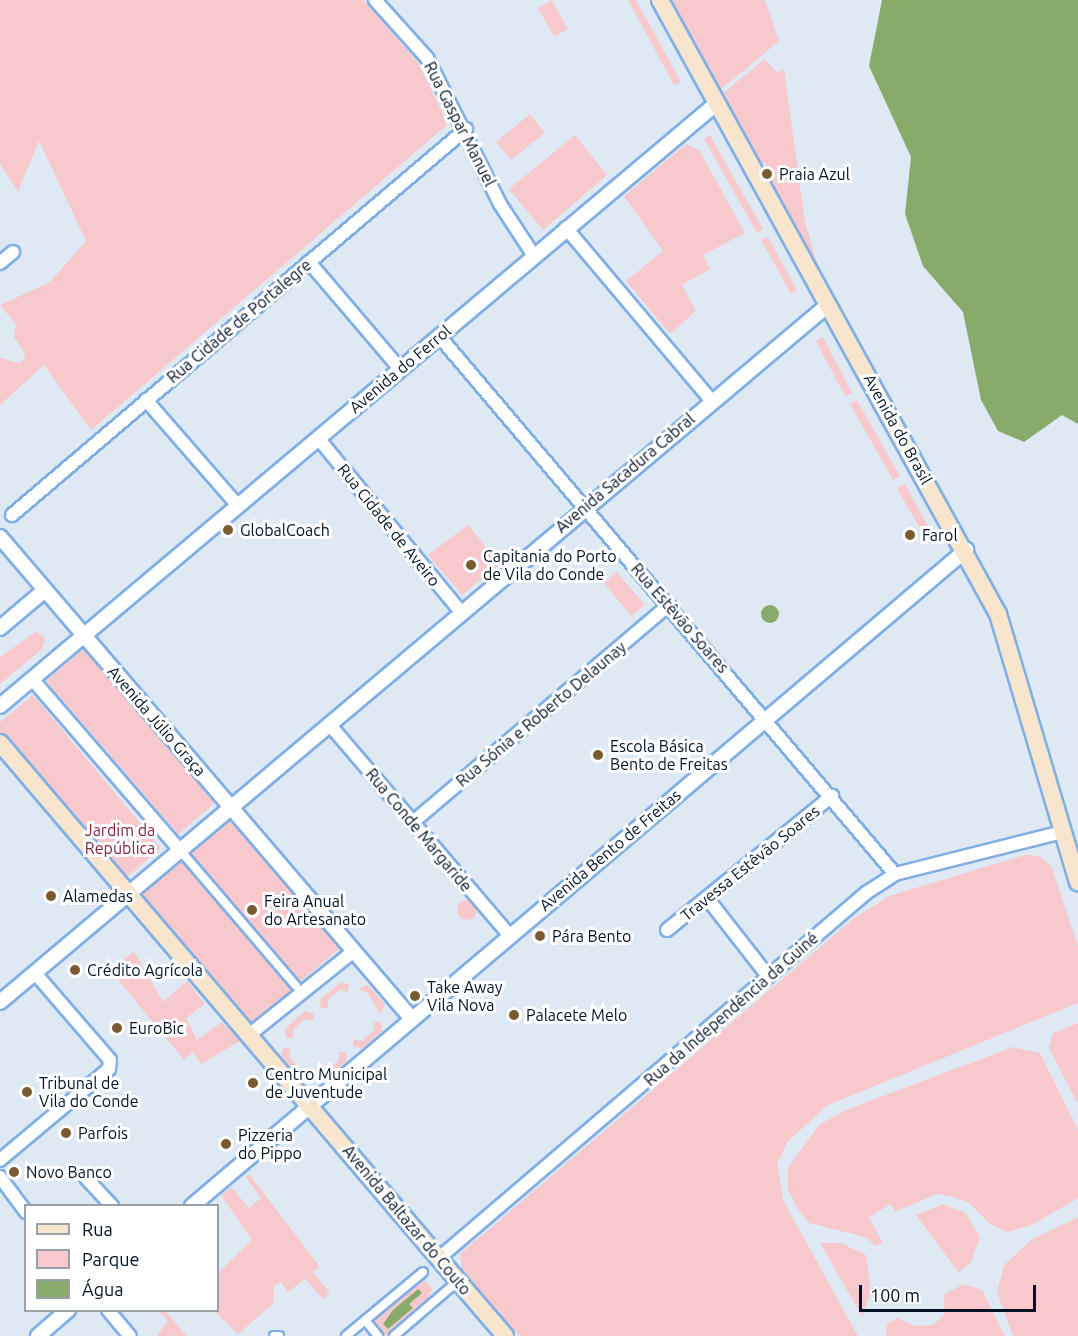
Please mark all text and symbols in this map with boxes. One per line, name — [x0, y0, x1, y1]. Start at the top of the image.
street label: Rua Gaspar Manuel — [420, 58, 500, 190]
place label: Praia Azul — [779, 164, 850, 184]
marker: Praia Azul — [760, 167, 774, 181]
street label: Rua Cidade de Portalegre — [163, 255, 315, 387]
street label: Avenida do Ferrol — [345, 321, 455, 417]
street label: Avenida do Brasil — [860, 371, 936, 487]
street label: Avenida Sacadura Cabral — [552, 409, 698, 537]
street label: Rua Cidade de Aveiro — [334, 460, 444, 590]
place label: GlobalCoach — [240, 520, 330, 540]
marker: GlobalCoach — [221, 523, 235, 537]
place label: Farol — [922, 525, 958, 545]
marker: Farol — [903, 528, 917, 542]
place label: Capitania do Porto de Vila do Conde — [483, 546, 617, 584]
marker: Capitania do Porto de Vila do Conde — [464, 558, 478, 572]
street label: Rua Estêvão Soares — [627, 559, 733, 677]
street label: Rua Sónia e Roberto Delaunay — [452, 637, 630, 791]
street label: Avenida Júlio Graça — [104, 662, 210, 780]
place label: Escola Básica Bento de Freitas — [610, 736, 728, 774]
marker: Escola Básica Bento de Freitas — [591, 748, 605, 762]
street label: Rua Conde Margaride — [362, 765, 476, 895]
street label: Avenida Bento de Freitas — [535, 785, 685, 915]
street label: Travessa Estêvão Soares — [677, 801, 823, 925]
park label: Jardim da República — [85, 820, 155, 858]
place label: Alamedas — [63, 886, 133, 906]
marker: Alamedas — [44, 889, 58, 903]
place label: Feira Anual do Artesanato — [264, 891, 366, 929]
marker: Feira Anual do Artesanato — [245, 903, 259, 917]
place label: Pára Bento — [552, 926, 631, 946]
street label: Rua da Independência da Guiné — [640, 928, 822, 1090]
marker: Pára Bento — [533, 929, 547, 943]
place label: Crédito Agrícola — [87, 960, 203, 980]
marker: Crédito Agrícola — [68, 963, 82, 977]
place label: Take Away Vila Nova — [427, 977, 502, 1015]
marker: Take Away Vila Nova — [408, 989, 422, 1003]
place label: Palacete Melo — [526, 1005, 627, 1025]
marker: Palacete Melo — [507, 1008, 521, 1022]
place label: EuroBic — [129, 1018, 184, 1038]
marker: EuroBic — [110, 1021, 124, 1035]
place label: Centro Municipal de Juventude — [265, 1064, 387, 1102]
place label: Tribunal de Vila do Conde — [39, 1073, 139, 1111]
marker: Centro Municipal de Juventude — [246, 1076, 260, 1090]
marker: Tribunal de Vila do Conde — [20, 1085, 34, 1099]
place label: Parfois — [78, 1123, 128, 1143]
place label: Pizzeria do Pippo — [238, 1125, 302, 1163]
marker: Parfois — [59, 1126, 73, 1140]
marker: Pizzeria do Pippo — [219, 1137, 233, 1151]
street label: Avenida Baltazar do Couto — [339, 1141, 475, 1299]
place label: Novo Banco — [26, 1162, 112, 1182]
marker: Novo Banco — [7, 1165, 21, 1179]
legend — [24, 1204, 219, 1312]
text: Rua — [82, 1219, 113, 1239]
text: Parque — [82, 1249, 139, 1269]
scale bar — [862, 1273, 1039, 1311]
text: Água — [82, 1279, 124, 1299]
text: 100 m — [870, 1285, 920, 1305]

